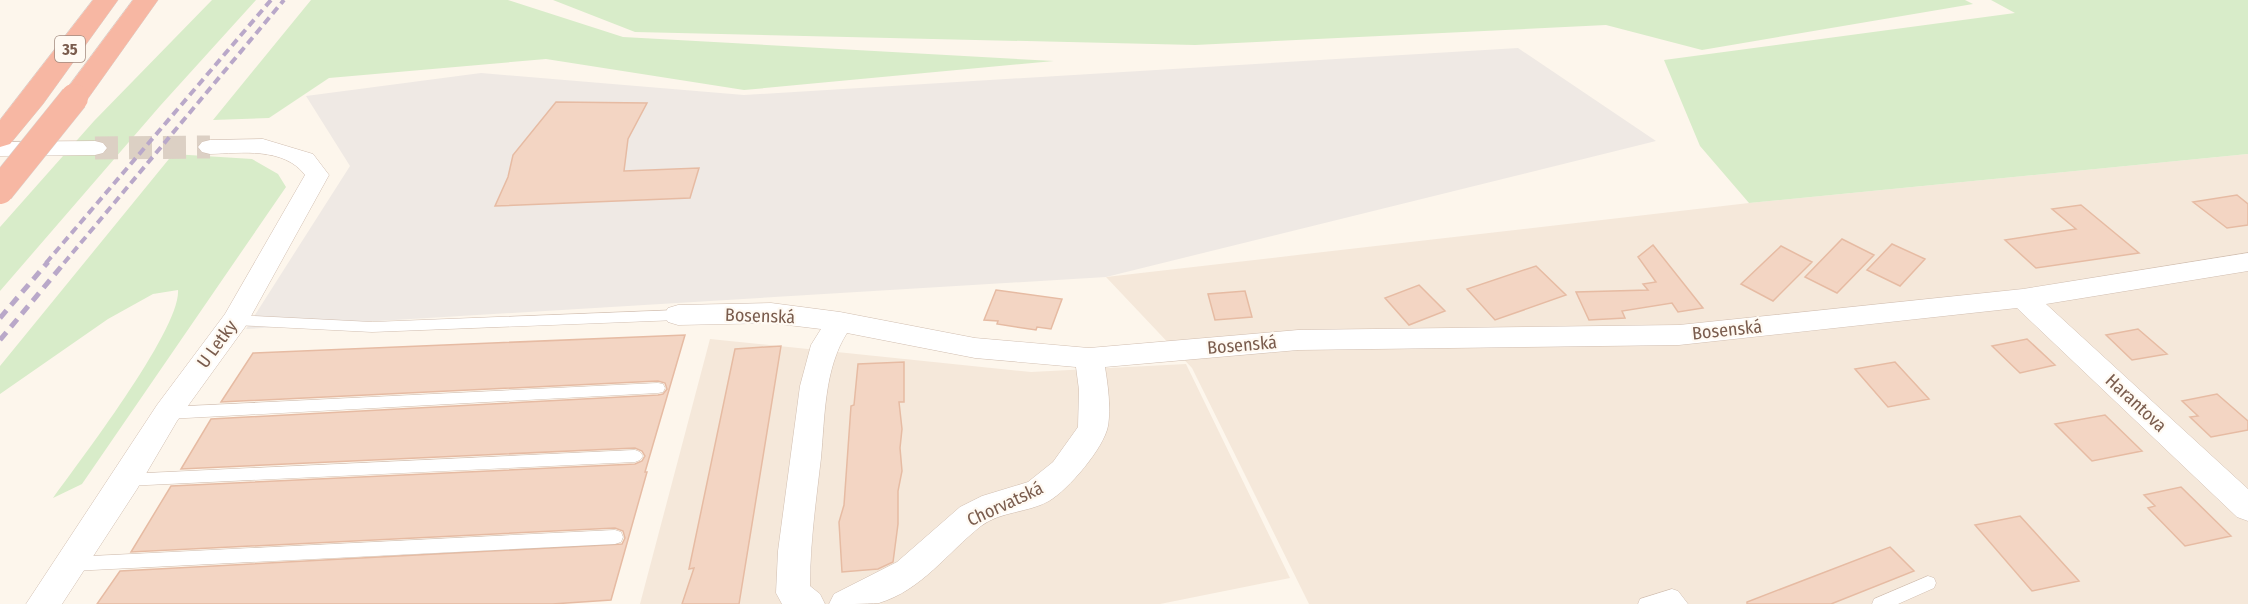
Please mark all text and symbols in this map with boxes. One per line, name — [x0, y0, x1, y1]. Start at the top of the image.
road number: 35 — [55, 36, 85, 62]
street label: Bosenská — [725, 304, 796, 328]
street label: Bosenská — [1691, 315, 1763, 345]
street label: U Letky — [192, 316, 242, 372]
street label: Bosenská — [1206, 331, 1278, 359]
street label: Harantova — [2101, 369, 2171, 437]
street label: Chorvatská — [964, 477, 1047, 531]

